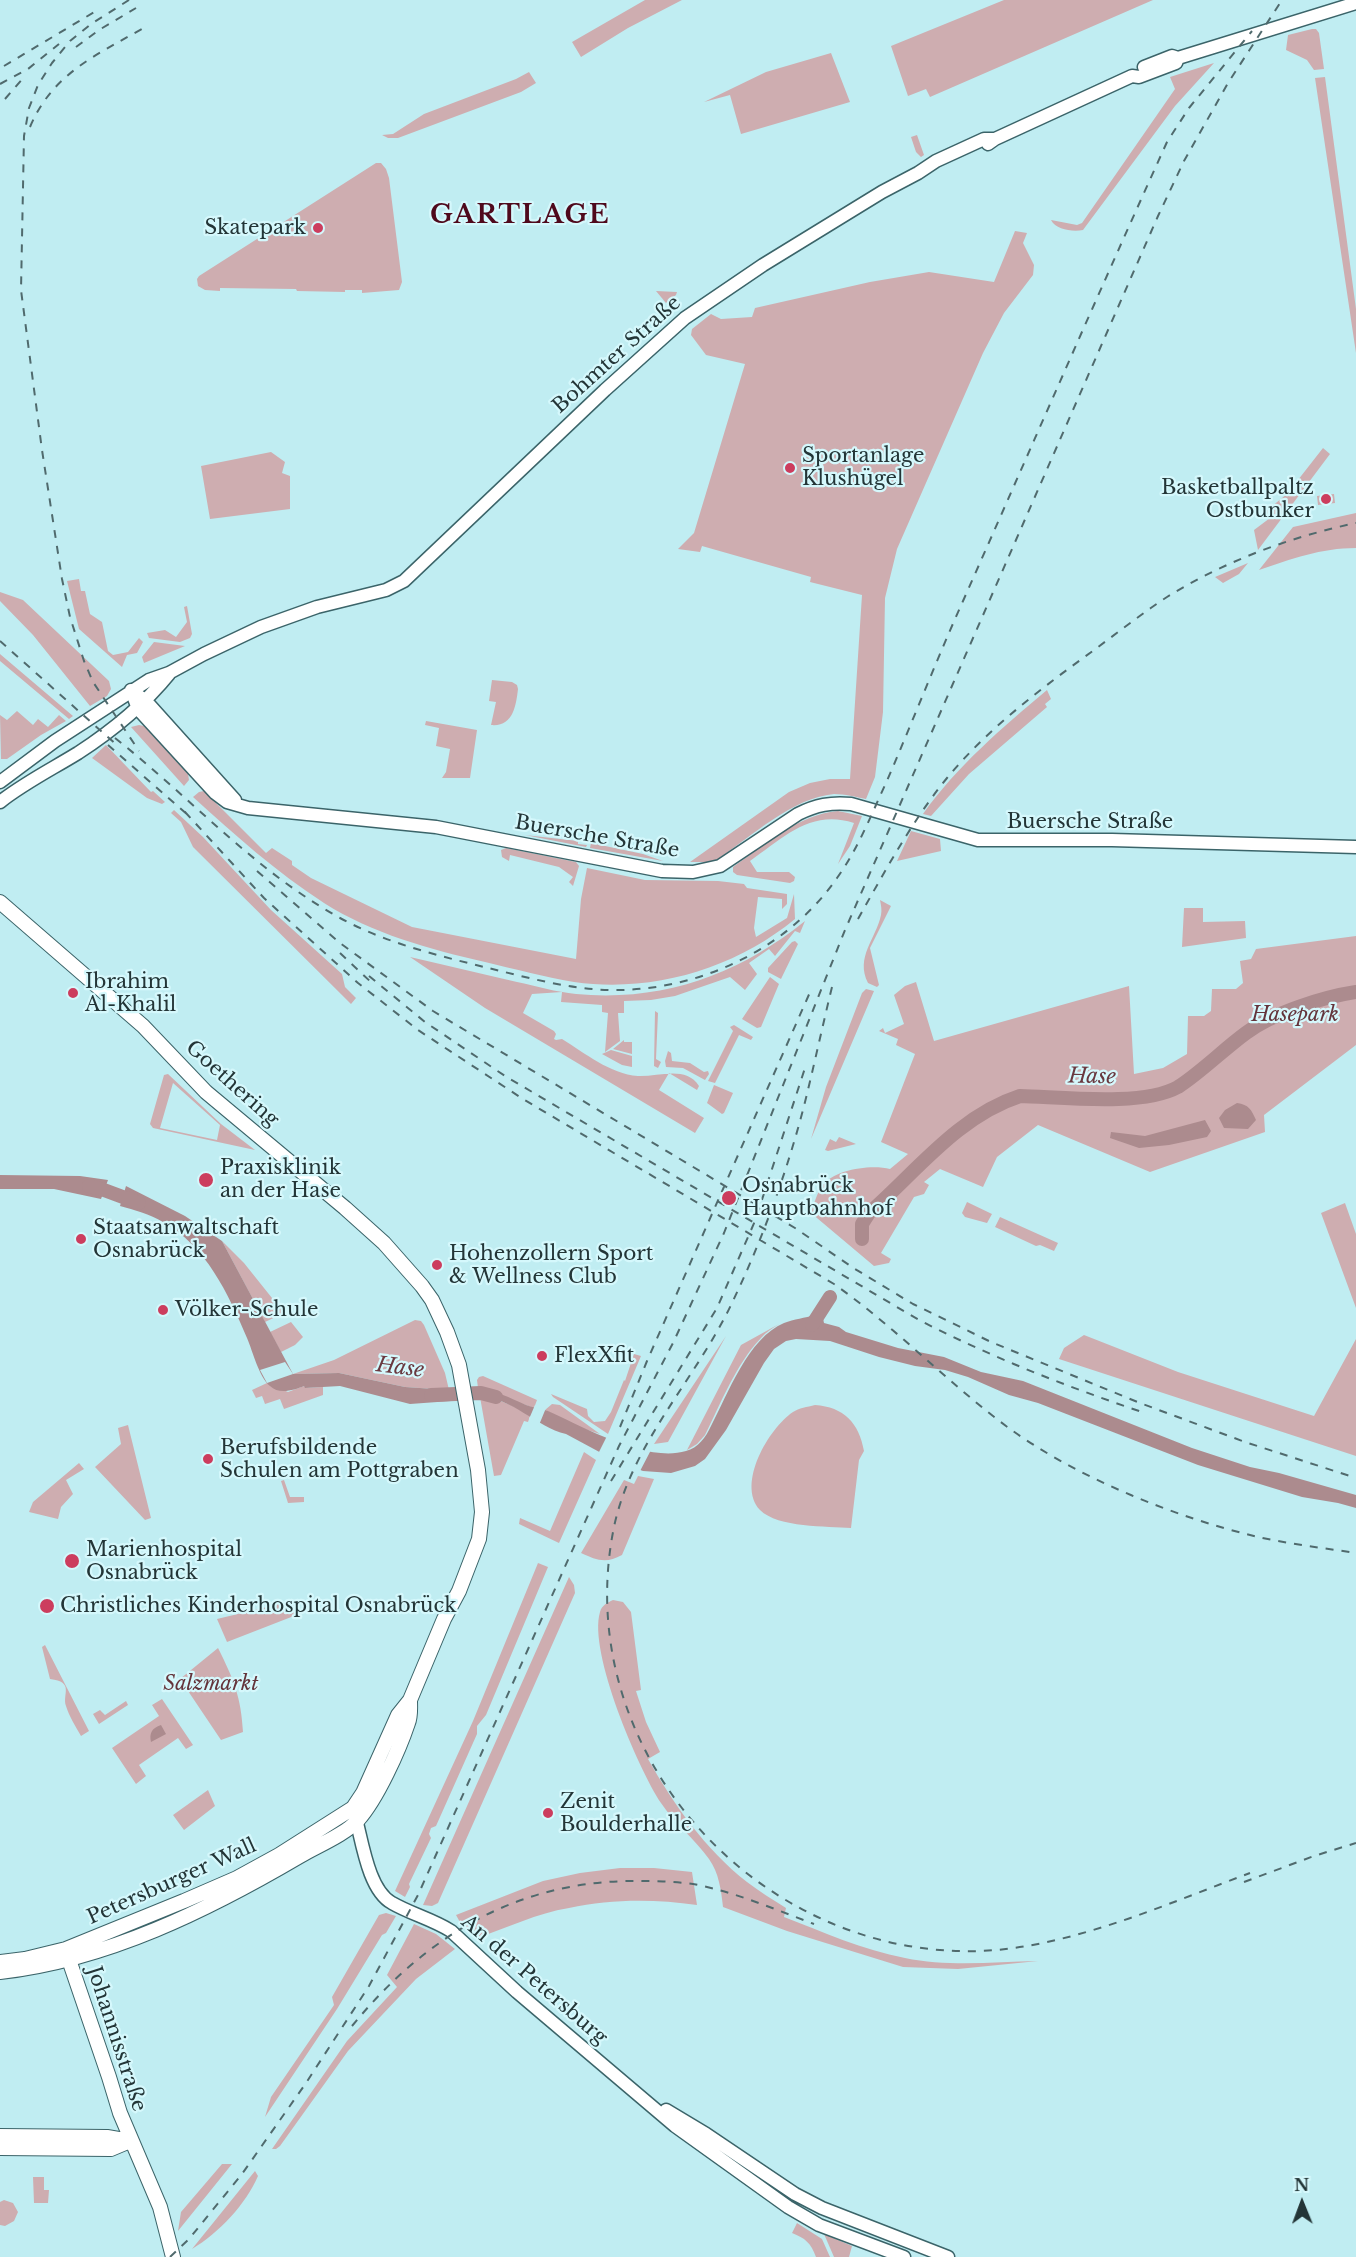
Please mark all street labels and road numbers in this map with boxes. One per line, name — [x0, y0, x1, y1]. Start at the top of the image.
street label: Bohmter Straße — [548, 291, 686, 419]
street label: Buersche Straße — [1007, 810, 1173, 834]
street label: Buersche Straße — [513, 811, 681, 863]
street label: Goethering — [181, 1036, 283, 1132]
street label: Petersburger Wall — [84, 1834, 260, 1930]
street label: An der Petersburg — [456, 1910, 612, 2050]
street label: Johannisstraße — [81, 1963, 151, 2115]

